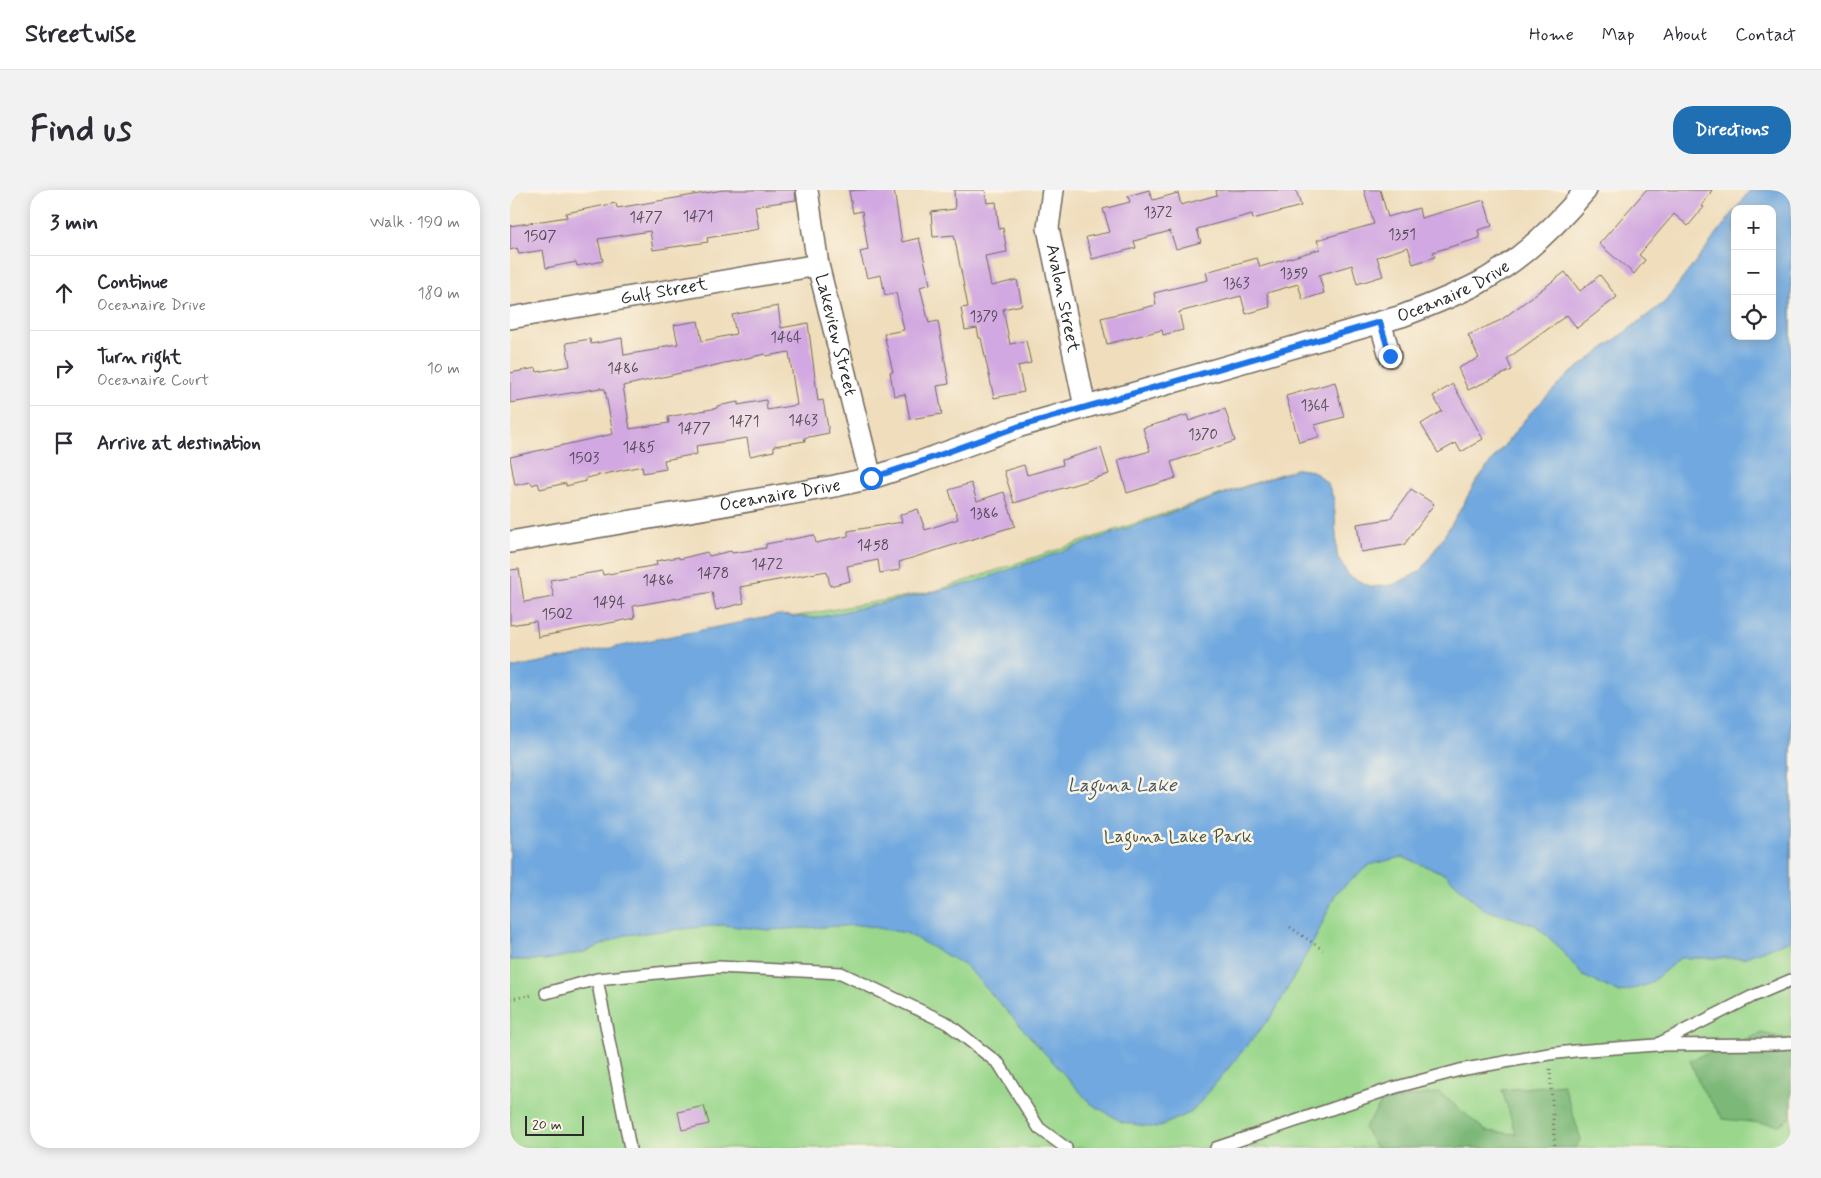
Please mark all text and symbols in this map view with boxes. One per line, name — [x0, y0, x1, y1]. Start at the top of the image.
text: Streetwise — [25, 19, 136, 50]
text: Home — [1529, 23, 1574, 47]
text: Map — [1602, 23, 1635, 47]
text: About — [1663, 23, 1707, 47]
text: Contact — [1735, 23, 1796, 47]
button: Directions — [1673, 106, 1791, 154]
text: Find us — [30, 107, 132, 153]
house number: 1372 — [1144, 203, 1172, 223]
map controls — [1731, 205, 1776, 340]
button: + — [1731, 205, 1776, 250]
house number: 1471 — [683, 207, 713, 227]
house number: 1477 — [629, 208, 663, 228]
text: 3 min — [50, 209, 98, 237]
text: Walk · 190 m — [370, 212, 460, 233]
house number: 1351 — [1388, 225, 1416, 245]
house number: 1507 — [524, 227, 556, 247]
street label: Avalon Street — [1040, 242, 1085, 355]
button: − — [1731, 250, 1776, 295]
street label: Oceanaire Drive — [1394, 255, 1515, 329]
house number: 1359 — [1280, 264, 1308, 284]
text: Continue — [97, 270, 168, 295]
street label: Gulf Street — [618, 272, 709, 311]
street label: Lakeview Street — [809, 272, 862, 399]
house number: 1363 — [1223, 274, 1250, 294]
icon: ahead — [50, 279, 78, 307]
text: 180 m — [417, 283, 460, 304]
text: Oceanaire Drive — [97, 295, 206, 316]
button: locate — [1731, 295, 1776, 340]
house number: 1379 — [970, 307, 998, 327]
house number: 1464 — [770, 328, 802, 348]
text: Turn right — [97, 345, 181, 370]
route end — [1379, 345, 1402, 368]
icon: right — [50, 354, 78, 382]
text: 10 m — [427, 358, 460, 379]
house number: 1486 — [607, 359, 639, 379]
text: Oceanaire Court — [97, 370, 209, 391]
house number: 1364 — [1301, 396, 1330, 416]
house number: 1463 — [788, 411, 818, 431]
house number: 1471 — [729, 412, 759, 432]
house number: 1477 — [677, 419, 711, 439]
house number: 1370 — [1188, 425, 1218, 445]
icon: arrive — [50, 429, 78, 457]
text: Arrive at destination — [97, 431, 261, 456]
house number: 1485 — [623, 438, 655, 458]
house number: 1503 — [569, 449, 599, 469]
route start — [860, 467, 883, 490]
street label: Oceanaire Drive — [718, 473, 843, 518]
house number: 1386 — [970, 504, 999, 524]
house number: 1458 — [857, 536, 889, 556]
house number: 1472 — [751, 555, 783, 575]
house number: 1478 — [697, 564, 729, 584]
house number: 1486 — [642, 571, 674, 591]
house number: 1494 — [593, 593, 625, 613]
house number: 1502 — [541, 605, 573, 625]
water label: Laguna Lake — [1068, 773, 1178, 800]
park label: Laguna Lake Park — [1104, 825, 1252, 851]
scale bar — [525, 1113, 584, 1136]
text: 20 m — [532, 1116, 562, 1134]

